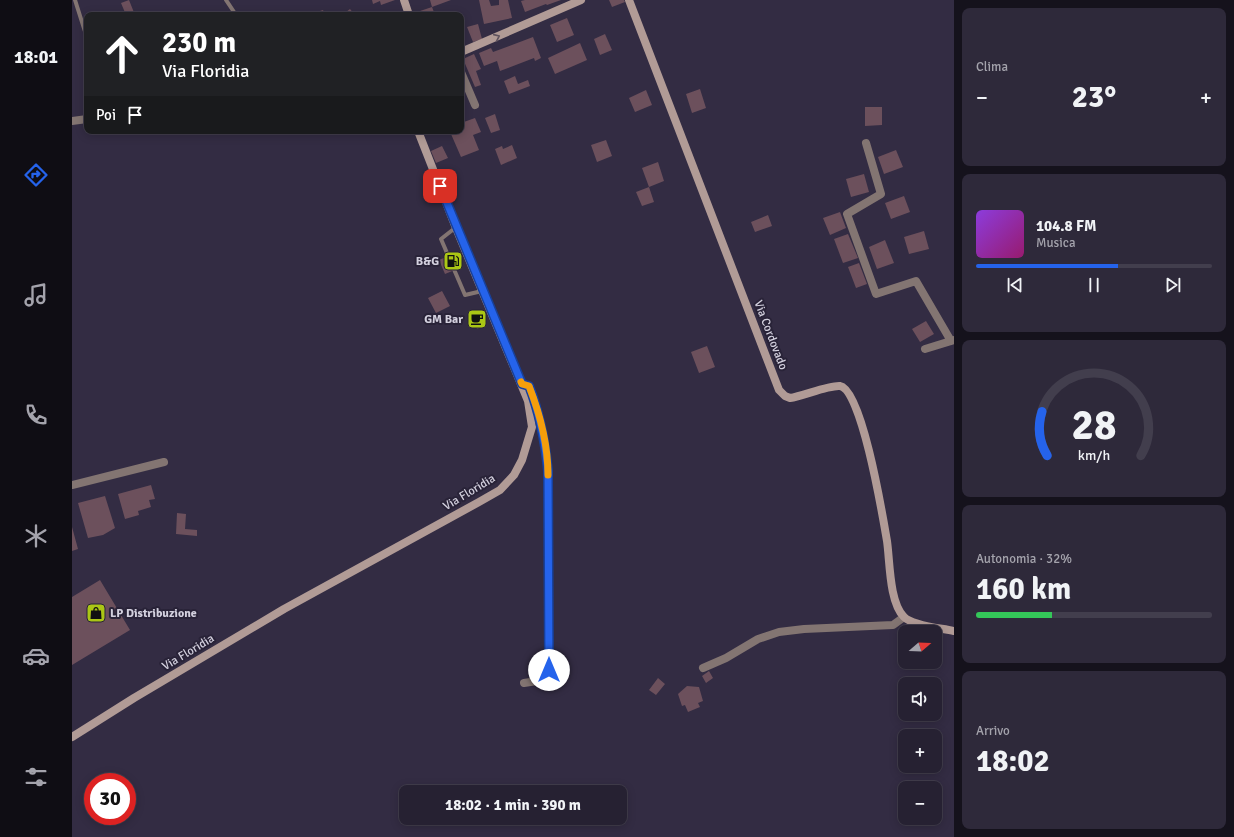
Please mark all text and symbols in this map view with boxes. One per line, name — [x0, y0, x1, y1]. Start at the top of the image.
text: 230 m — [162, 26, 236, 60]
icon: ahead — [96, 28, 148, 80]
one-way arrow — [493, 33, 500, 41]
text: 18:01 — [14, 46, 58, 68]
text: Clima — [976, 59, 1008, 75]
text: Via Floridia — [162, 60, 249, 82]
text: 23° — [1072, 79, 1116, 116]
text: − — [976, 84, 988, 111]
text: + — [1200, 84, 1212, 111]
icon: arrive — [124, 104, 146, 126]
text: Poi — [96, 106, 116, 124]
icon: directions — [22, 161, 50, 189]
pin — [423, 169, 457, 203]
icon: arrive — [429, 175, 451, 197]
text: 104.8 FM — [1036, 217, 1097, 235]
text: Musica — [1036, 235, 1076, 251]
fuel station icon: B&G — [442, 250, 464, 272]
place label: B&G — [416, 254, 439, 269]
icon: previous — [1004, 274, 1026, 296]
icon: pause — [1083, 274, 1105, 296]
icon: next — [1162, 274, 1184, 296]
icon: music — [22, 281, 50, 309]
street label: Via Cordovado — [750, 298, 791, 372]
cafe icon: GM Bar — [466, 308, 488, 330]
place label: GM Bar — [424, 312, 463, 327]
text: 28 — [1072, 400, 1116, 451]
icon: phone — [22, 401, 50, 429]
text: km/h — [1078, 447, 1110, 464]
street label: Via Floridia — [440, 471, 498, 514]
icon: climate — [22, 522, 50, 550]
text: Autonomia · 32% — [976, 551, 1072, 567]
text: 160 km — [976, 571, 1071, 608]
shop icon: LP Distribuzione — [85, 602, 107, 624]
place label: LP Distribuzione — [110, 606, 197, 621]
north arrow — [898, 625, 942, 669]
map controls — [898, 625, 942, 825]
street label: Via Floridia — [159, 631, 217, 674]
icon: car — [22, 642, 50, 670]
position arrow — [528, 649, 570, 691]
button: sound — [898, 677, 942, 721]
text: Arrivo — [976, 723, 1010, 739]
button: + — [898, 729, 942, 773]
text: 18:02 — [976, 743, 1050, 780]
icon: filters — [22, 763, 50, 791]
speed limit sign: 30 — [84, 773, 136, 825]
button: − — [898, 781, 942, 825]
text: 18:02 · 1 min · 390 m — [445, 796, 581, 814]

